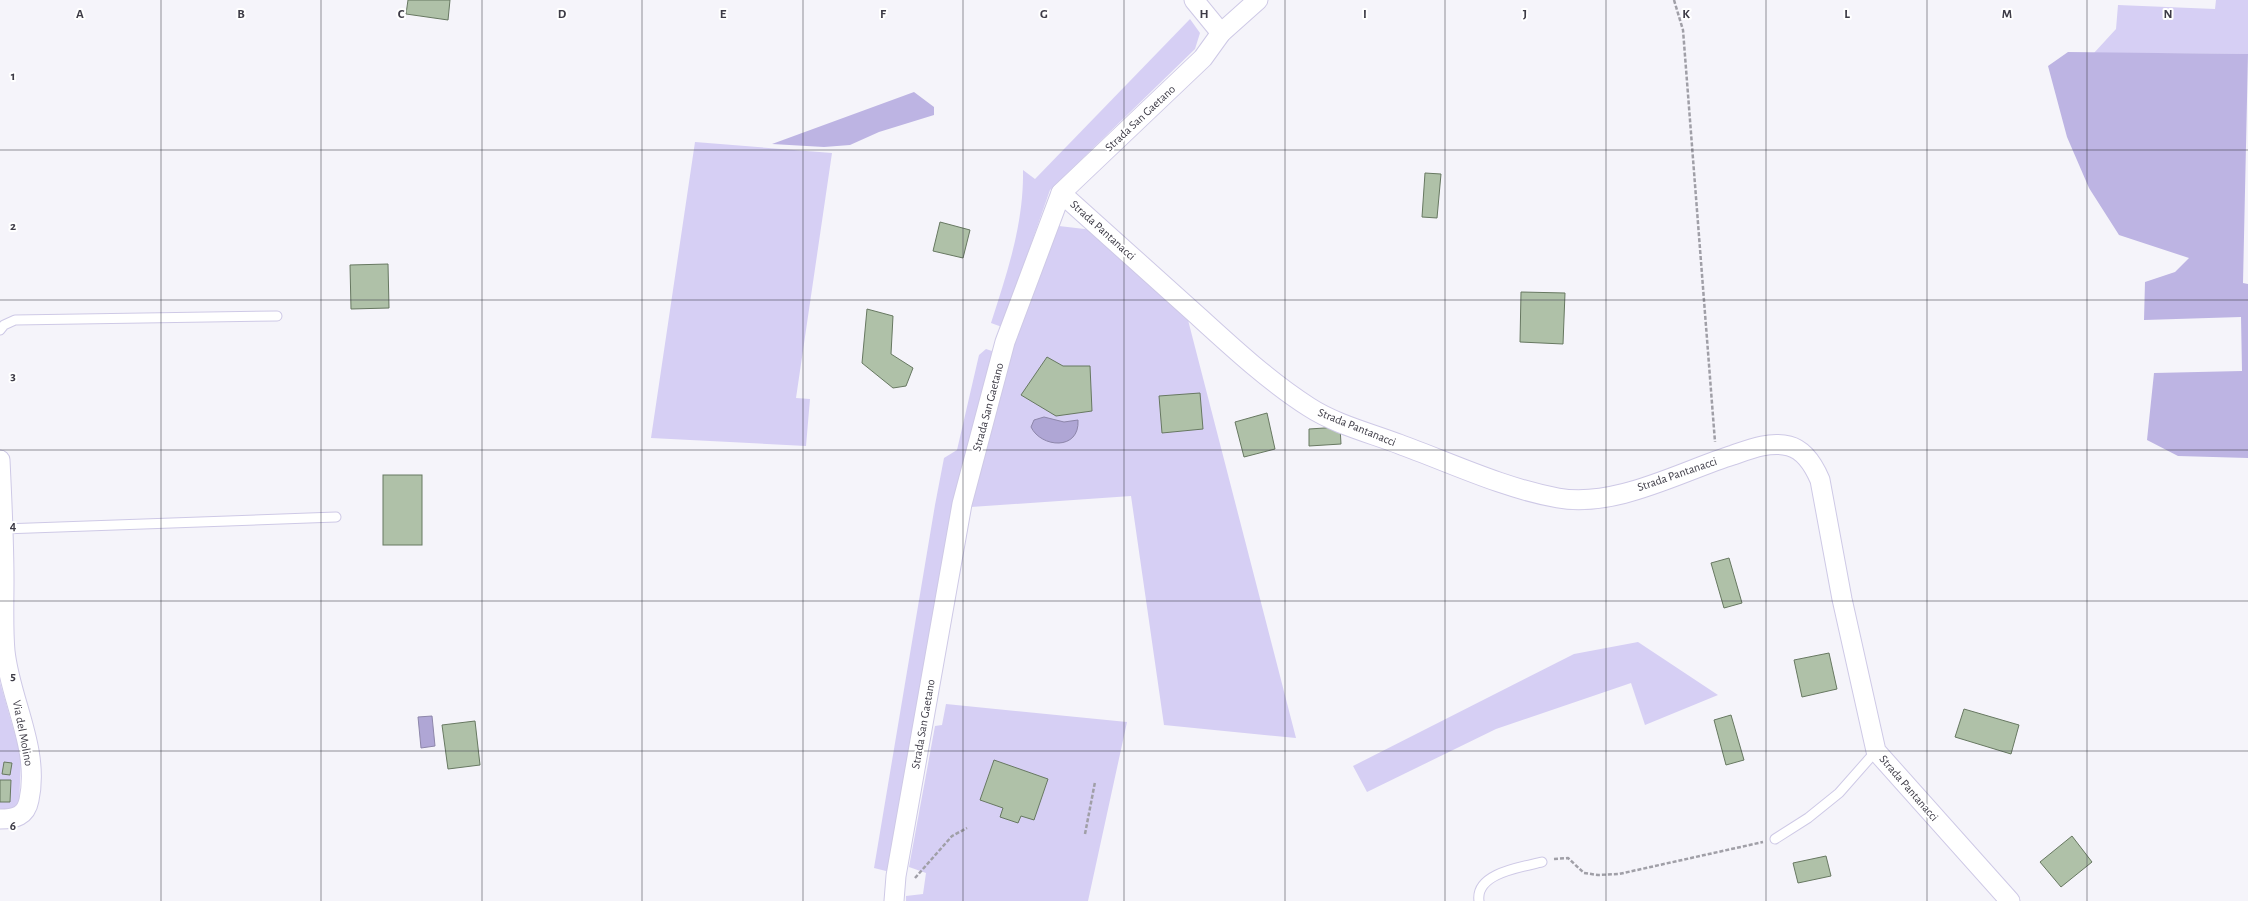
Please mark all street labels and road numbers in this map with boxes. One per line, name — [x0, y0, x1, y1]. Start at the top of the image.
street label: Strada San Gaetano — [1103, 83, 1177, 153]
street label: Strada Pantanacci — [1068, 198, 1138, 262]
street label: Strada San Gaetano — [970, 361, 1006, 453]
street label: Strada Pantanacci — [1316, 406, 1398, 448]
street label: Strada Pantanacci — [1636, 455, 1718, 493]
street label: Strada San Gaetano — [909, 678, 937, 770]
street label: Via del Molino — [11, 699, 35, 767]
street label: Strada Pantanacci — [1877, 753, 1941, 823]

